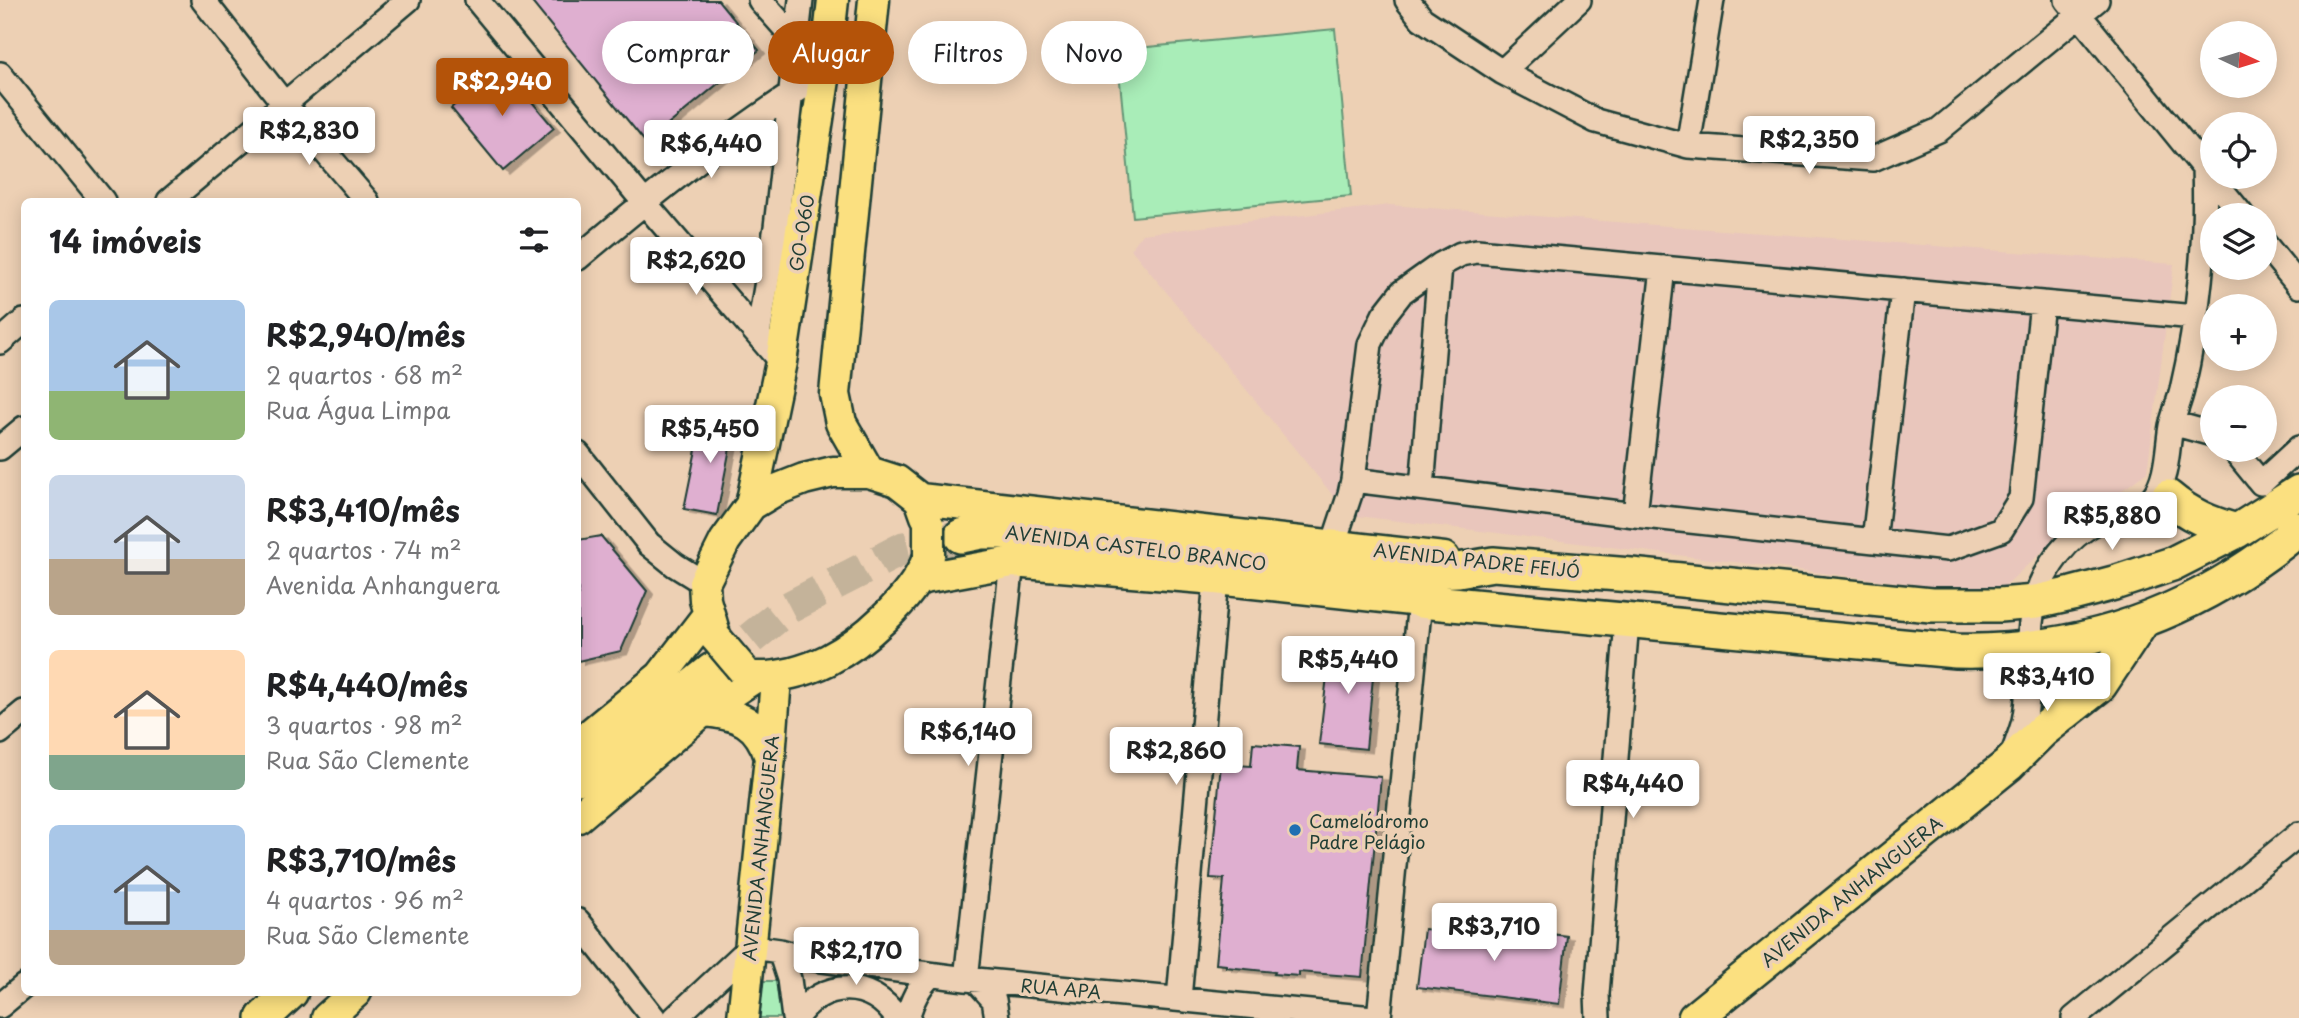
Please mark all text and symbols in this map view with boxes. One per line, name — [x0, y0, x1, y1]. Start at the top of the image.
chip: Comprar — [602, 21, 754, 84]
chip: Alugar — [768, 21, 894, 84]
chip: Filtros — [908, 21, 1027, 84]
chip: Novo — [1041, 21, 1147, 84]
north arrow — [2200, 21, 2277, 98]
map controls — [2200, 21, 2277, 462]
pin: R$2,940 — [437, 58, 567, 118]
text: R$2,940 — [452, 63, 552, 98]
pin: R$2,830 — [244, 108, 374, 167]
text: R$2,830 — [259, 112, 359, 147]
button: locate — [2200, 112, 2277, 189]
pin: R$2,350 — [1744, 116, 1874, 176]
pin: R$6,440 — [646, 120, 776, 180]
text: R$2,350 — [1759, 121, 1859, 156]
text: R$6,440 — [660, 125, 762, 160]
street label: GO-060 — [782, 193, 820, 273]
button: layers — [2200, 203, 2277, 280]
text: 14 imóveis — [49, 218, 202, 263]
icon: filters — [515, 221, 553, 259]
pin: R$2,620 — [631, 238, 761, 297]
text: R$2,620 — [646, 242, 746, 277]
button: + — [2200, 294, 2277, 371]
text: R$2,940/mês — [266, 312, 465, 357]
icon: home — [105, 328, 189, 412]
text: 2 quartos · 68 m² — [266, 357, 463, 392]
button: − — [2200, 385, 2277, 462]
text: Rua Água Limpa — [266, 392, 450, 427]
pin: R$5,450 — [645, 406, 775, 465]
text: R$5,450 — [661, 410, 759, 445]
text: R$3,410/mês — [266, 487, 460, 532]
pin: R$5,880 — [2047, 492, 2177, 552]
text: R$5,880 — [2063, 497, 2161, 532]
icon: home — [105, 503, 189, 587]
street label: AVENIDA CASTELO BRANCO — [1004, 518, 1268, 576]
text: 2 quartos · 74 m² — [266, 532, 462, 567]
street label: AVENIDA PADRE FEIJÓ — [1372, 536, 1582, 584]
text: Avenida Anhanguera — [266, 567, 500, 602]
pin: R$5,440 — [1283, 636, 1413, 696]
text: R$5,440 — [1298, 641, 1398, 676]
pin: R$3,410 — [1982, 654, 2112, 713]
text: R$3,410 — [1999, 658, 2095, 693]
text: R$4,440/mês — [266, 662, 468, 707]
icon: home — [105, 678, 189, 762]
text: 3 quartos · 98 m² — [266, 707, 463, 742]
pin: R$6,140 — [903, 708, 1033, 768]
text: R$6,140 — [920, 713, 1016, 748]
pin: R$2,860 — [1111, 728, 1241, 787]
text: R$2,860 — [1126, 732, 1226, 767]
street label: AVENIDA ANHANGUERA — [735, 734, 785, 962]
text: Rua São Clemente — [266, 742, 470, 777]
pin: R$4,440 — [1568, 760, 1698, 820]
text: R$4,440 — [1582, 765, 1684, 800]
place label: Camelódromo Padre Pelágio — [1309, 807, 1429, 855]
street label: AVENIDA ANHANGUERA — [1754, 809, 1948, 973]
marker: Camelódromo Padre Pelágio — [1287, 822, 1303, 838]
text: R$3,710/mês — [266, 837, 456, 882]
icon: home — [105, 853, 189, 937]
text: 4 quartos · 96 m² — [266, 882, 464, 917]
pin: R$3,710 — [1429, 904, 1559, 963]
text: R$3,710 — [1448, 908, 1540, 943]
text: Rua São Clemente — [266, 917, 470, 952]
pin: R$2,170 — [791, 928, 921, 987]
text: R$2,170 — [810, 932, 902, 967]
street label: RUA APA — [1020, 971, 1102, 1005]

